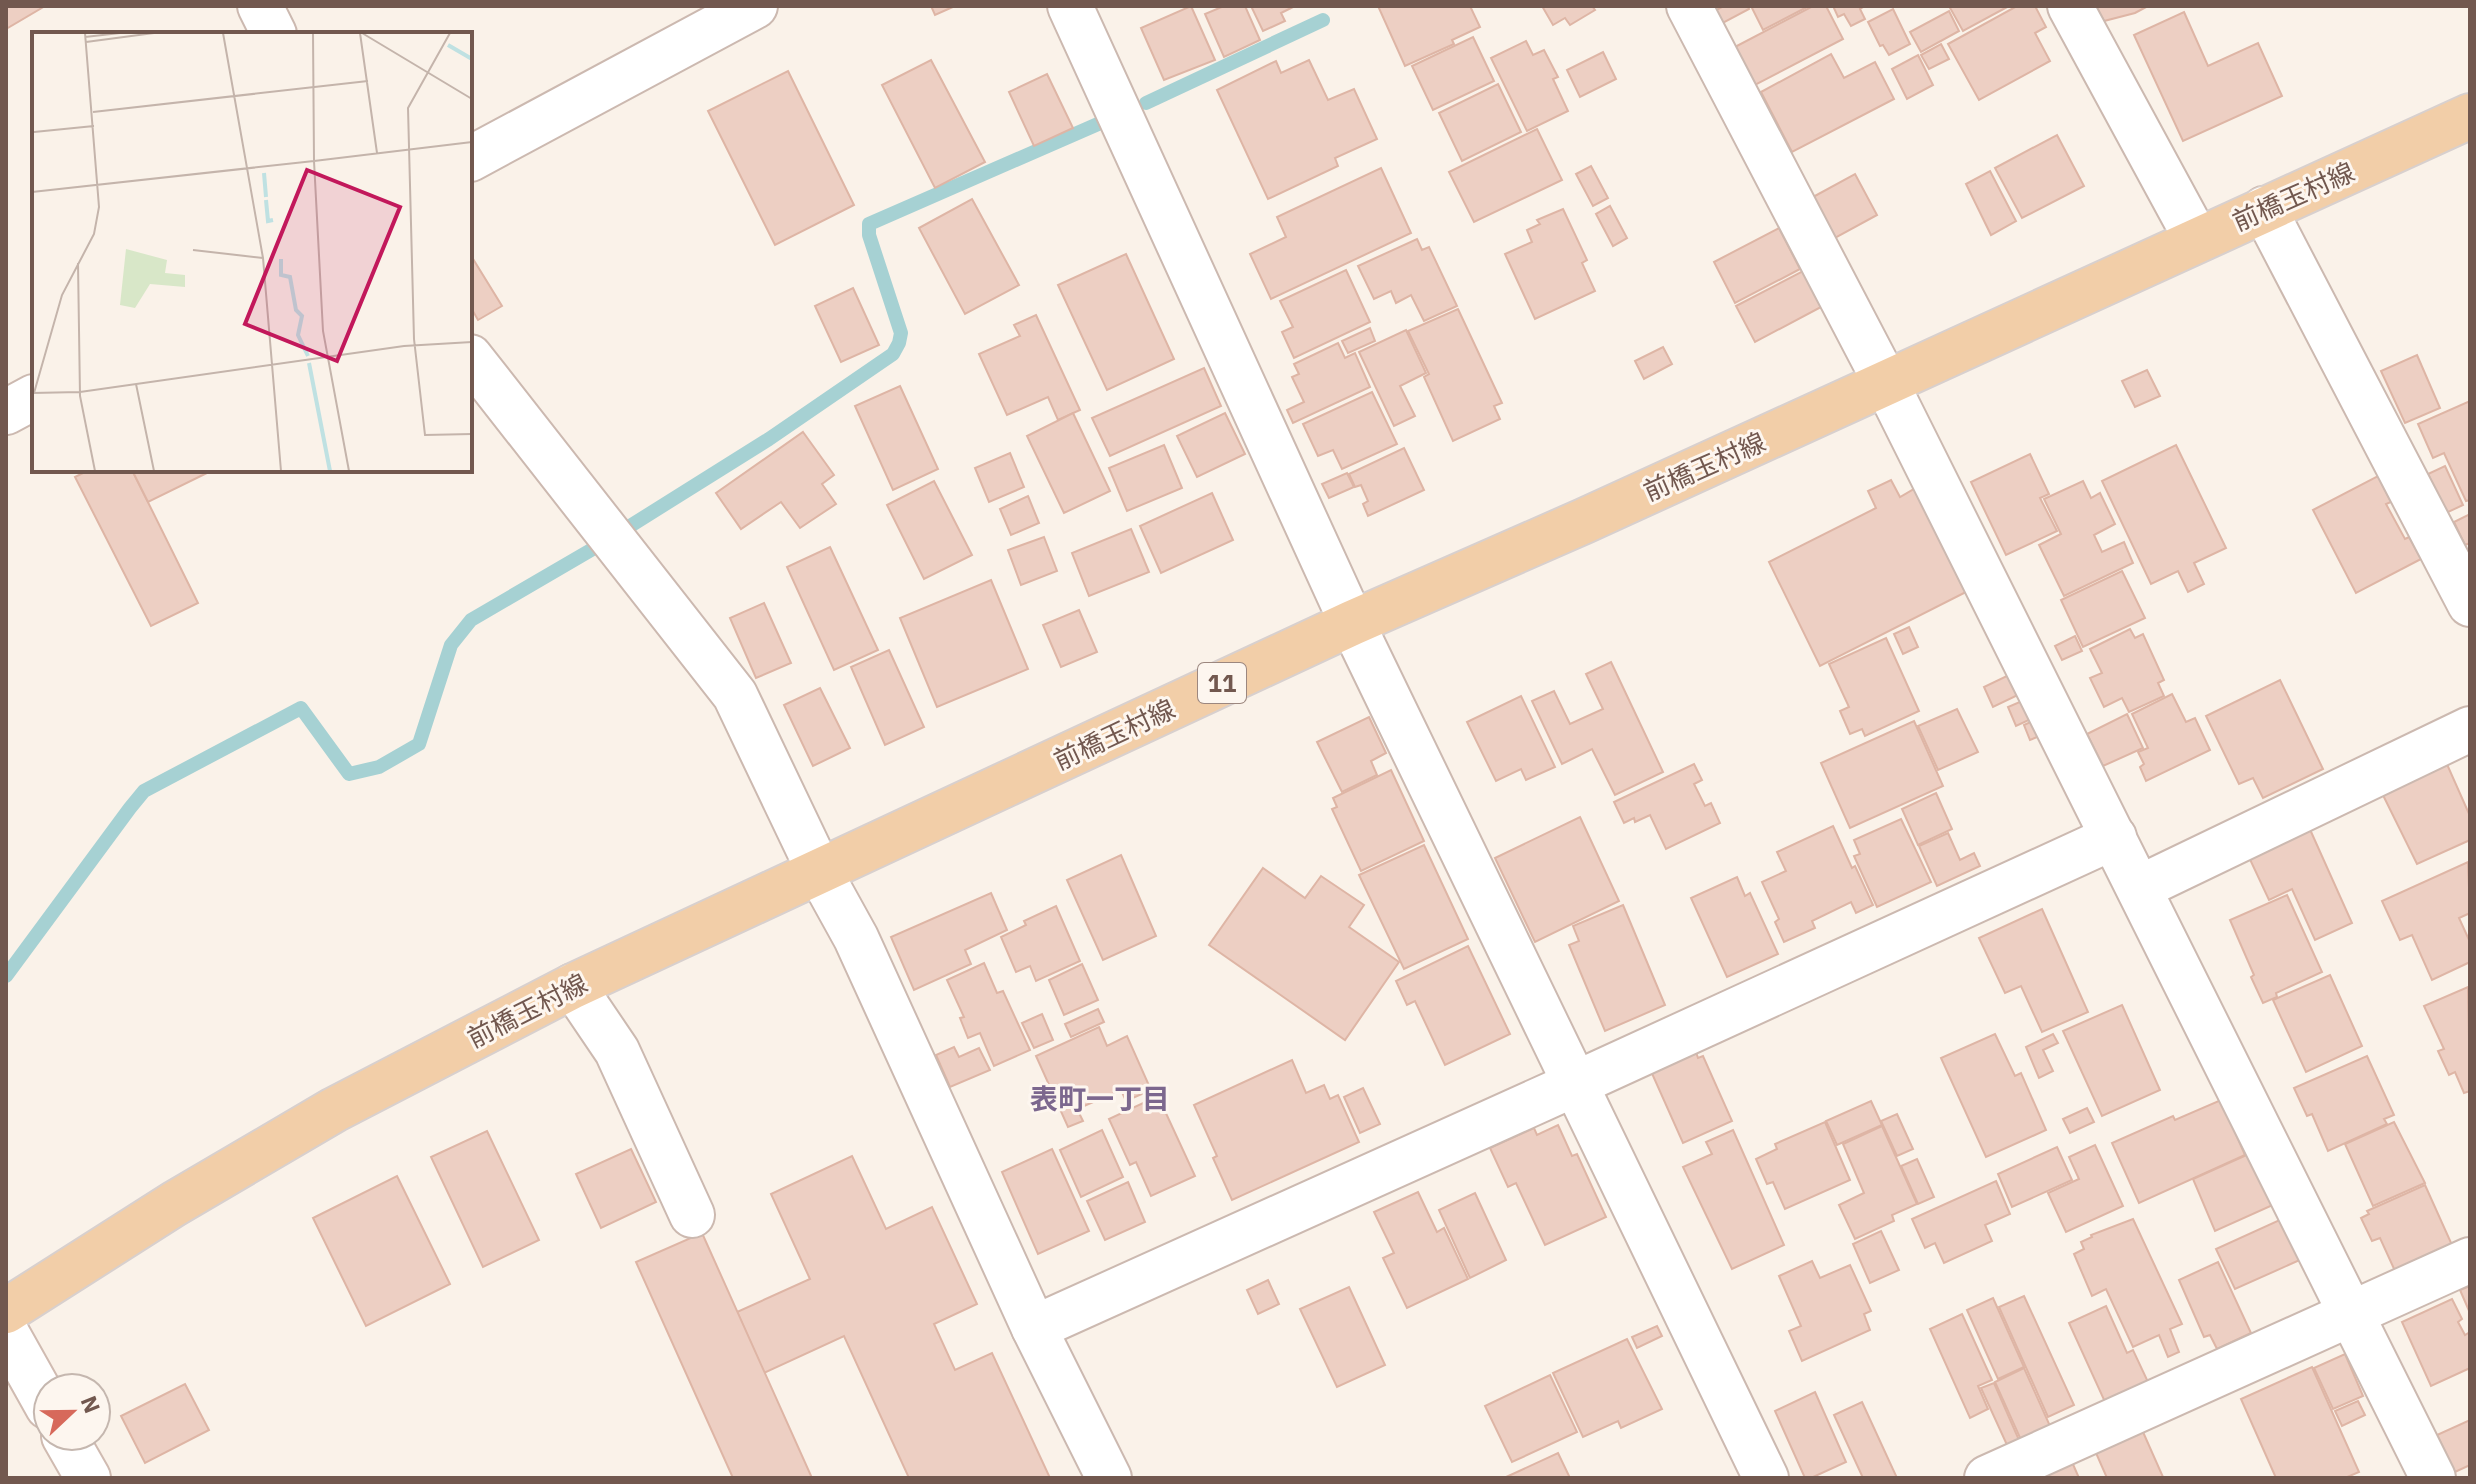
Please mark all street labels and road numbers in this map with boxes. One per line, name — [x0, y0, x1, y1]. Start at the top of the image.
street label: 前橋玉村線 — [2227, 154, 2359, 238]
street label: 前橋玉村線 — [1638, 424, 1770, 508]
road number: 11 — [1198, 663, 1246, 703]
street label: 前橋玉村線 — [1048, 691, 1180, 777]
street label: 前橋玉村線 — [461, 965, 593, 1055]

